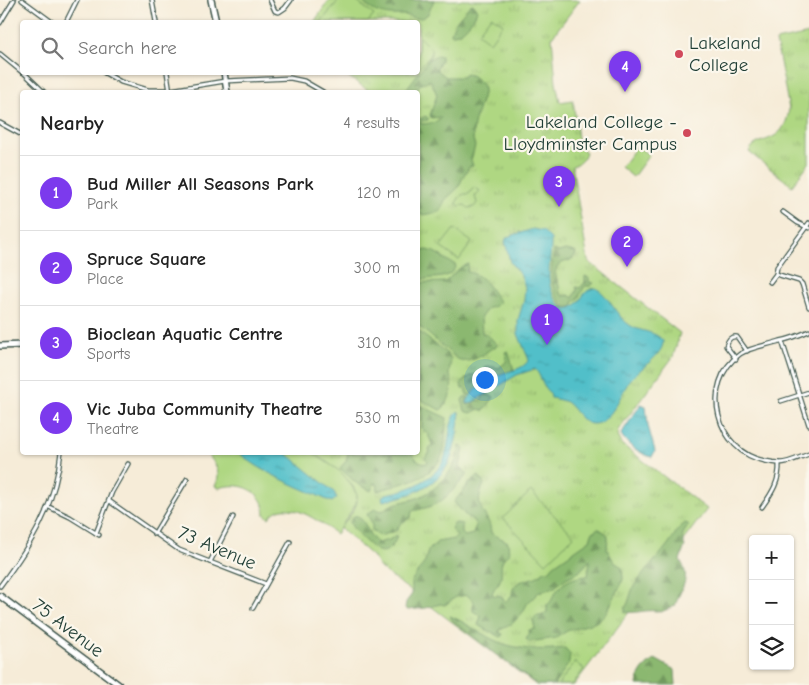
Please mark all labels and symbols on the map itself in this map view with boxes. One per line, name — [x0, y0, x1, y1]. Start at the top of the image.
place label: Lakeland College — [689, 32, 761, 76]
marker: Lakeland College — [673, 48, 685, 60]
pin: 4 — [609, 51, 641, 92]
place label: Lakeland College - Lloydminster Campus — [503, 111, 677, 155]
marker: Lakeland College - Lloydminster Campus — [681, 127, 693, 139]
pin: 3 — [543, 166, 575, 207]
pin: 2 — [611, 226, 643, 267]
pin: 1 — [531, 304, 563, 345]
your location — [472, 367, 498, 393]
street label: 73 Avenue — [175, 522, 259, 574]
street label: 75 Avenue — [28, 594, 108, 662]

